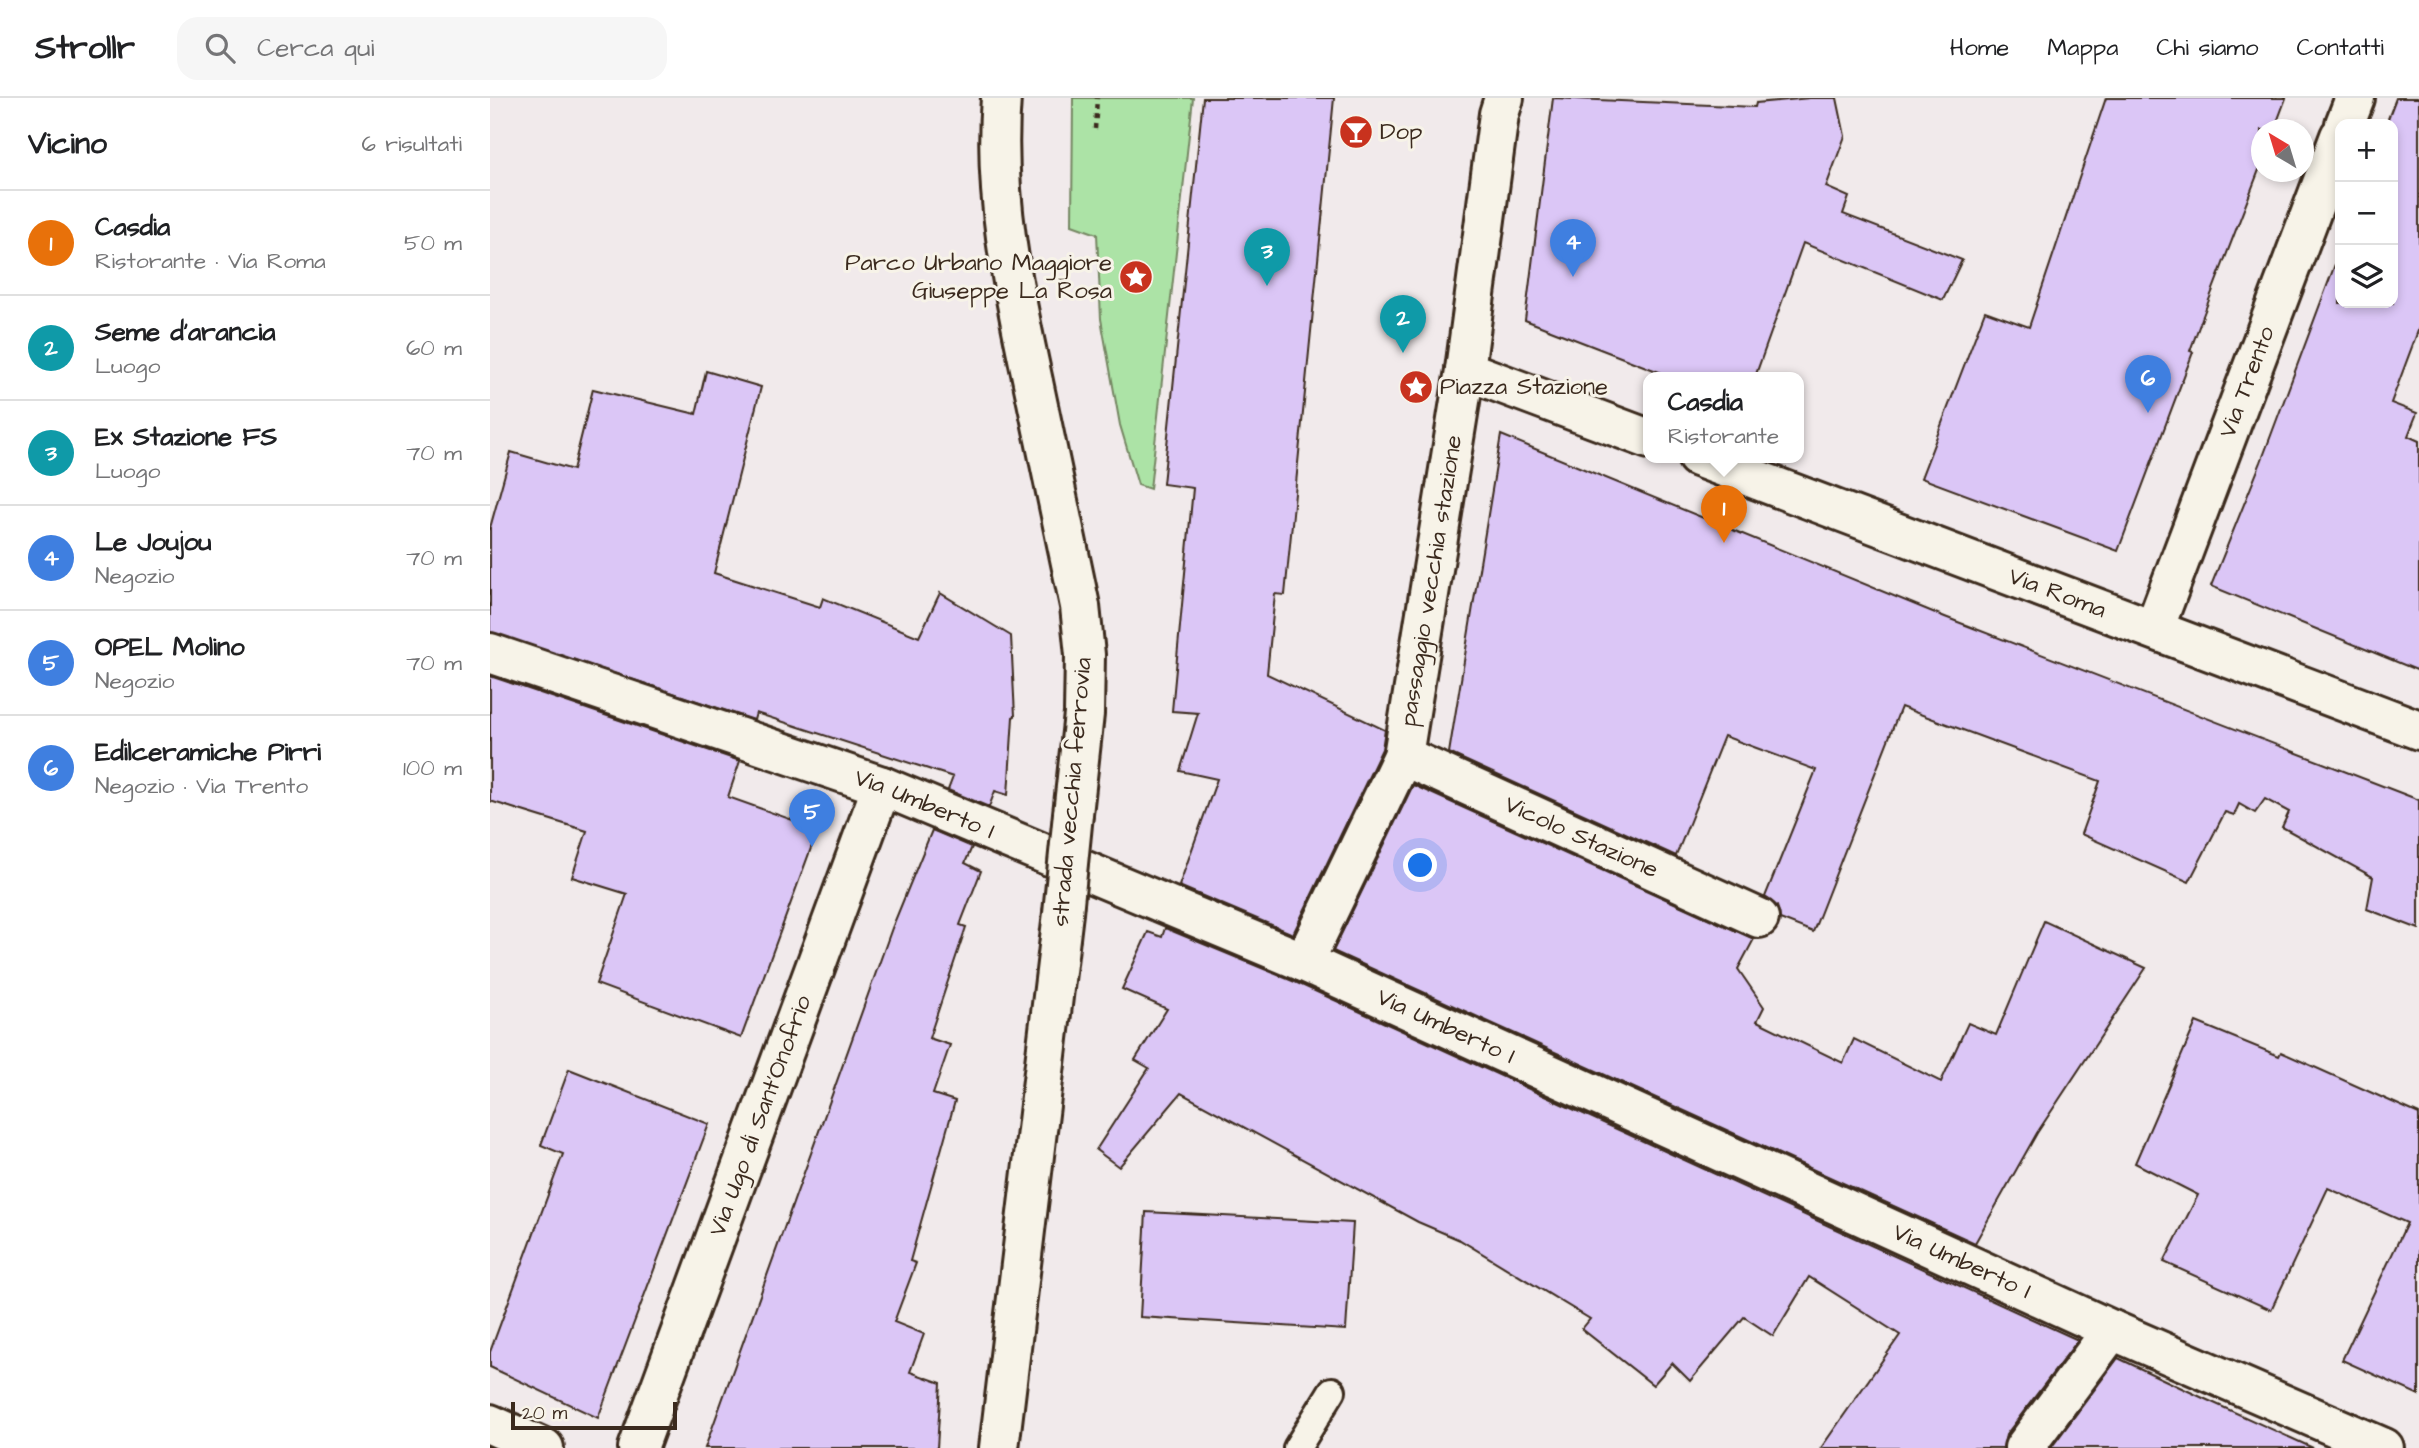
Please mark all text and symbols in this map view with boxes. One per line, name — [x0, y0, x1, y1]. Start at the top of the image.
search box — [177, 17, 667, 80]
text: Strollr — [35, 25, 135, 71]
icon: search — [201, 29, 239, 67]
text: Cerca qui — [257, 30, 374, 66]
text: Home — [1950, 31, 2009, 65]
text: Mappa — [2047, 31, 2118, 65]
text: Chi siamo — [2156, 31, 2259, 65]
text: Contatti — [2297, 31, 2384, 65]
bar icon: Dop — [1337, 113, 1375, 151]
place label: Dop — [1380, 115, 1422, 149]
north arrow — [2251, 119, 2314, 182]
map controls — [2335, 119, 2398, 308]
button: + — [2335, 119, 2398, 182]
text: Vicino — [28, 123, 107, 165]
text: 6 risultati — [362, 128, 462, 160]
button: − — [2335, 182, 2398, 245]
text: Casdia — [95, 209, 170, 245]
pin: 4 — [1550, 219, 1596, 277]
text: 1 — [50, 227, 52, 259]
text: 50 m — [404, 227, 462, 259]
pin: 3 — [1244, 228, 1290, 286]
text: Ristorante · Via Roma — [95, 245, 326, 277]
button: layers — [2335, 245, 2398, 308]
place label: Parco Urbano Maggiore Giuseppe La Rosa — [845, 246, 1112, 308]
place icon: Parco Urbano Maggiore Giuseppe La Rosa — [1117, 258, 1155, 296]
pin: 2 — [1380, 295, 1426, 353]
text: Seme d'arancia — [95, 314, 275, 350]
street label: Via Trento — [2211, 321, 2284, 443]
text: 2 — [44, 332, 58, 364]
text: 60 m — [406, 332, 462, 364]
text: Luogo — [95, 350, 160, 382]
pin: 6 — [2125, 355, 2171, 413]
place icon: Piazza Stazione — [1397, 368, 1435, 406]
place label: Piazza Stazione — [1440, 370, 1608, 404]
popup — [1643, 372, 1804, 463]
text: Casdia — [1668, 384, 1743, 420]
text: Ex Stazione FS — [95, 419, 277, 455]
text: Ristorante — [1668, 420, 1779, 452]
street label: passaggio vecchia stazione — [1391, 433, 1471, 729]
text: 3 — [45, 437, 57, 469]
text: 70 m — [406, 437, 462, 469]
text: Luogo — [95, 455, 160, 487]
pin: 1 — [1701, 485, 1747, 543]
text: Le Joujou — [95, 524, 212, 560]
text: 4 — [43, 542, 59, 574]
text: 70 m — [406, 542, 462, 574]
street label: Via Roma — [2003, 559, 2111, 627]
text: Negozio — [95, 560, 174, 592]
text: OPEL Molino — [95, 629, 245, 665]
text: 5 — [43, 647, 59, 679]
text: 70 m — [406, 647, 462, 679]
street label: strada vecchia ferrovia — [1043, 656, 1101, 928]
text: Negozio — [95, 665, 174, 697]
text: Edilceramiche Pirri — [95, 734, 321, 770]
text: 6 — [44, 752, 58, 784]
text: 100 m — [403, 752, 462, 784]
street label: Via Umberto I — [850, 761, 1000, 848]
text: Negozio · Via Trento — [95, 770, 308, 802]
street label: Vicolo Stazione — [1499, 787, 1664, 887]
pin: 5 — [789, 789, 835, 847]
your location — [1403, 848, 1437, 882]
street label: Via Umberto I — [1371, 980, 1521, 1073]
street label: Via Ugo di Sant'Onofrio — [700, 990, 821, 1241]
street label: Via Umberto I — [1887, 1215, 2037, 1308]
scale bar — [511, 1399, 677, 1431]
text: 20 m — [522, 1400, 567, 1427]

